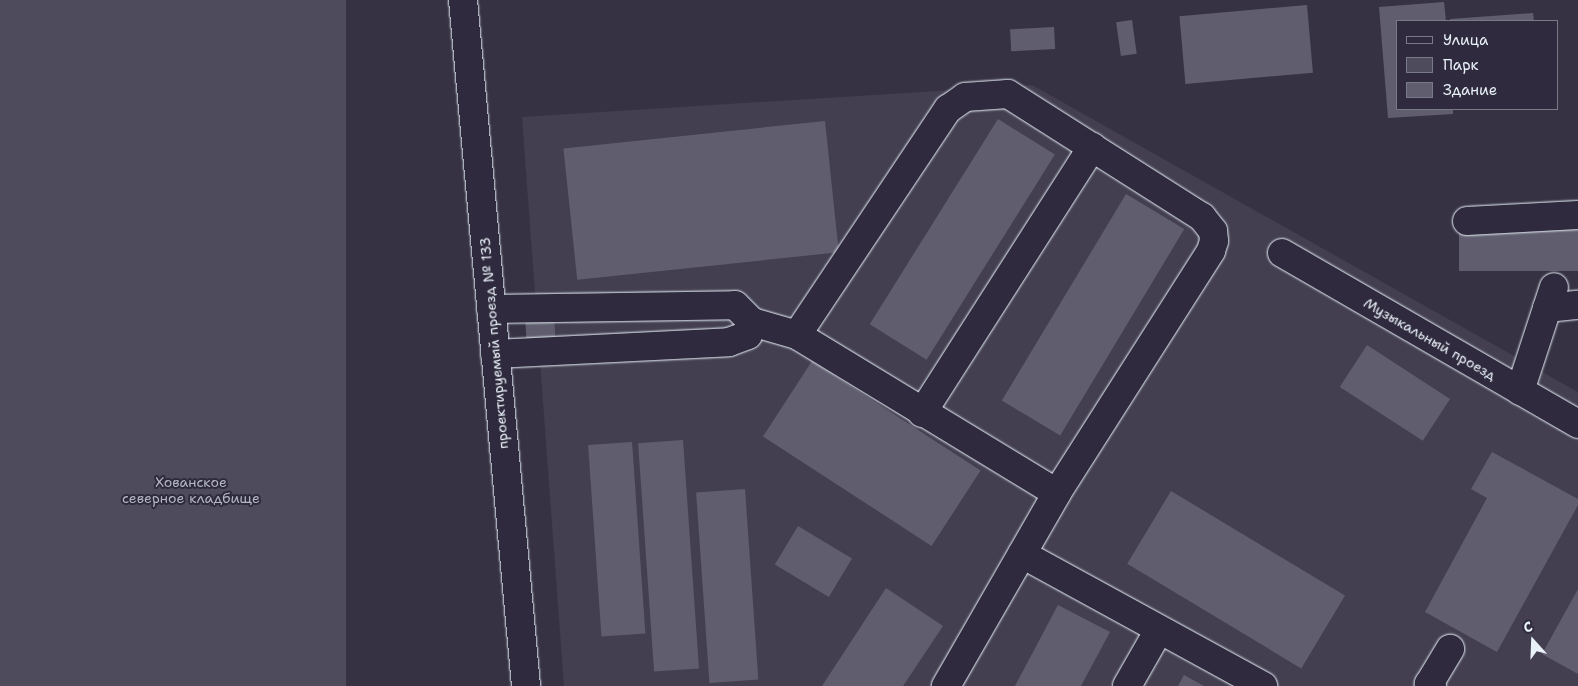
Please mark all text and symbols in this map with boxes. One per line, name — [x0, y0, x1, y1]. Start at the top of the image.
legend — [1396, 20, 1558, 110]
text: Улица — [1443, 30, 1488, 50]
text: Парк — [1443, 55, 1479, 75]
text: Здание — [1443, 80, 1497, 100]
street label: проектируемый проезд № 133 — [476, 236, 512, 450]
street label: Музыкальный проезд — [1361, 294, 1499, 384]
park label: Хованское северное кладбище — [122, 474, 260, 507]
north arrow — [1508, 616, 1558, 666]
text: С — [1521, 617, 1535, 637]

